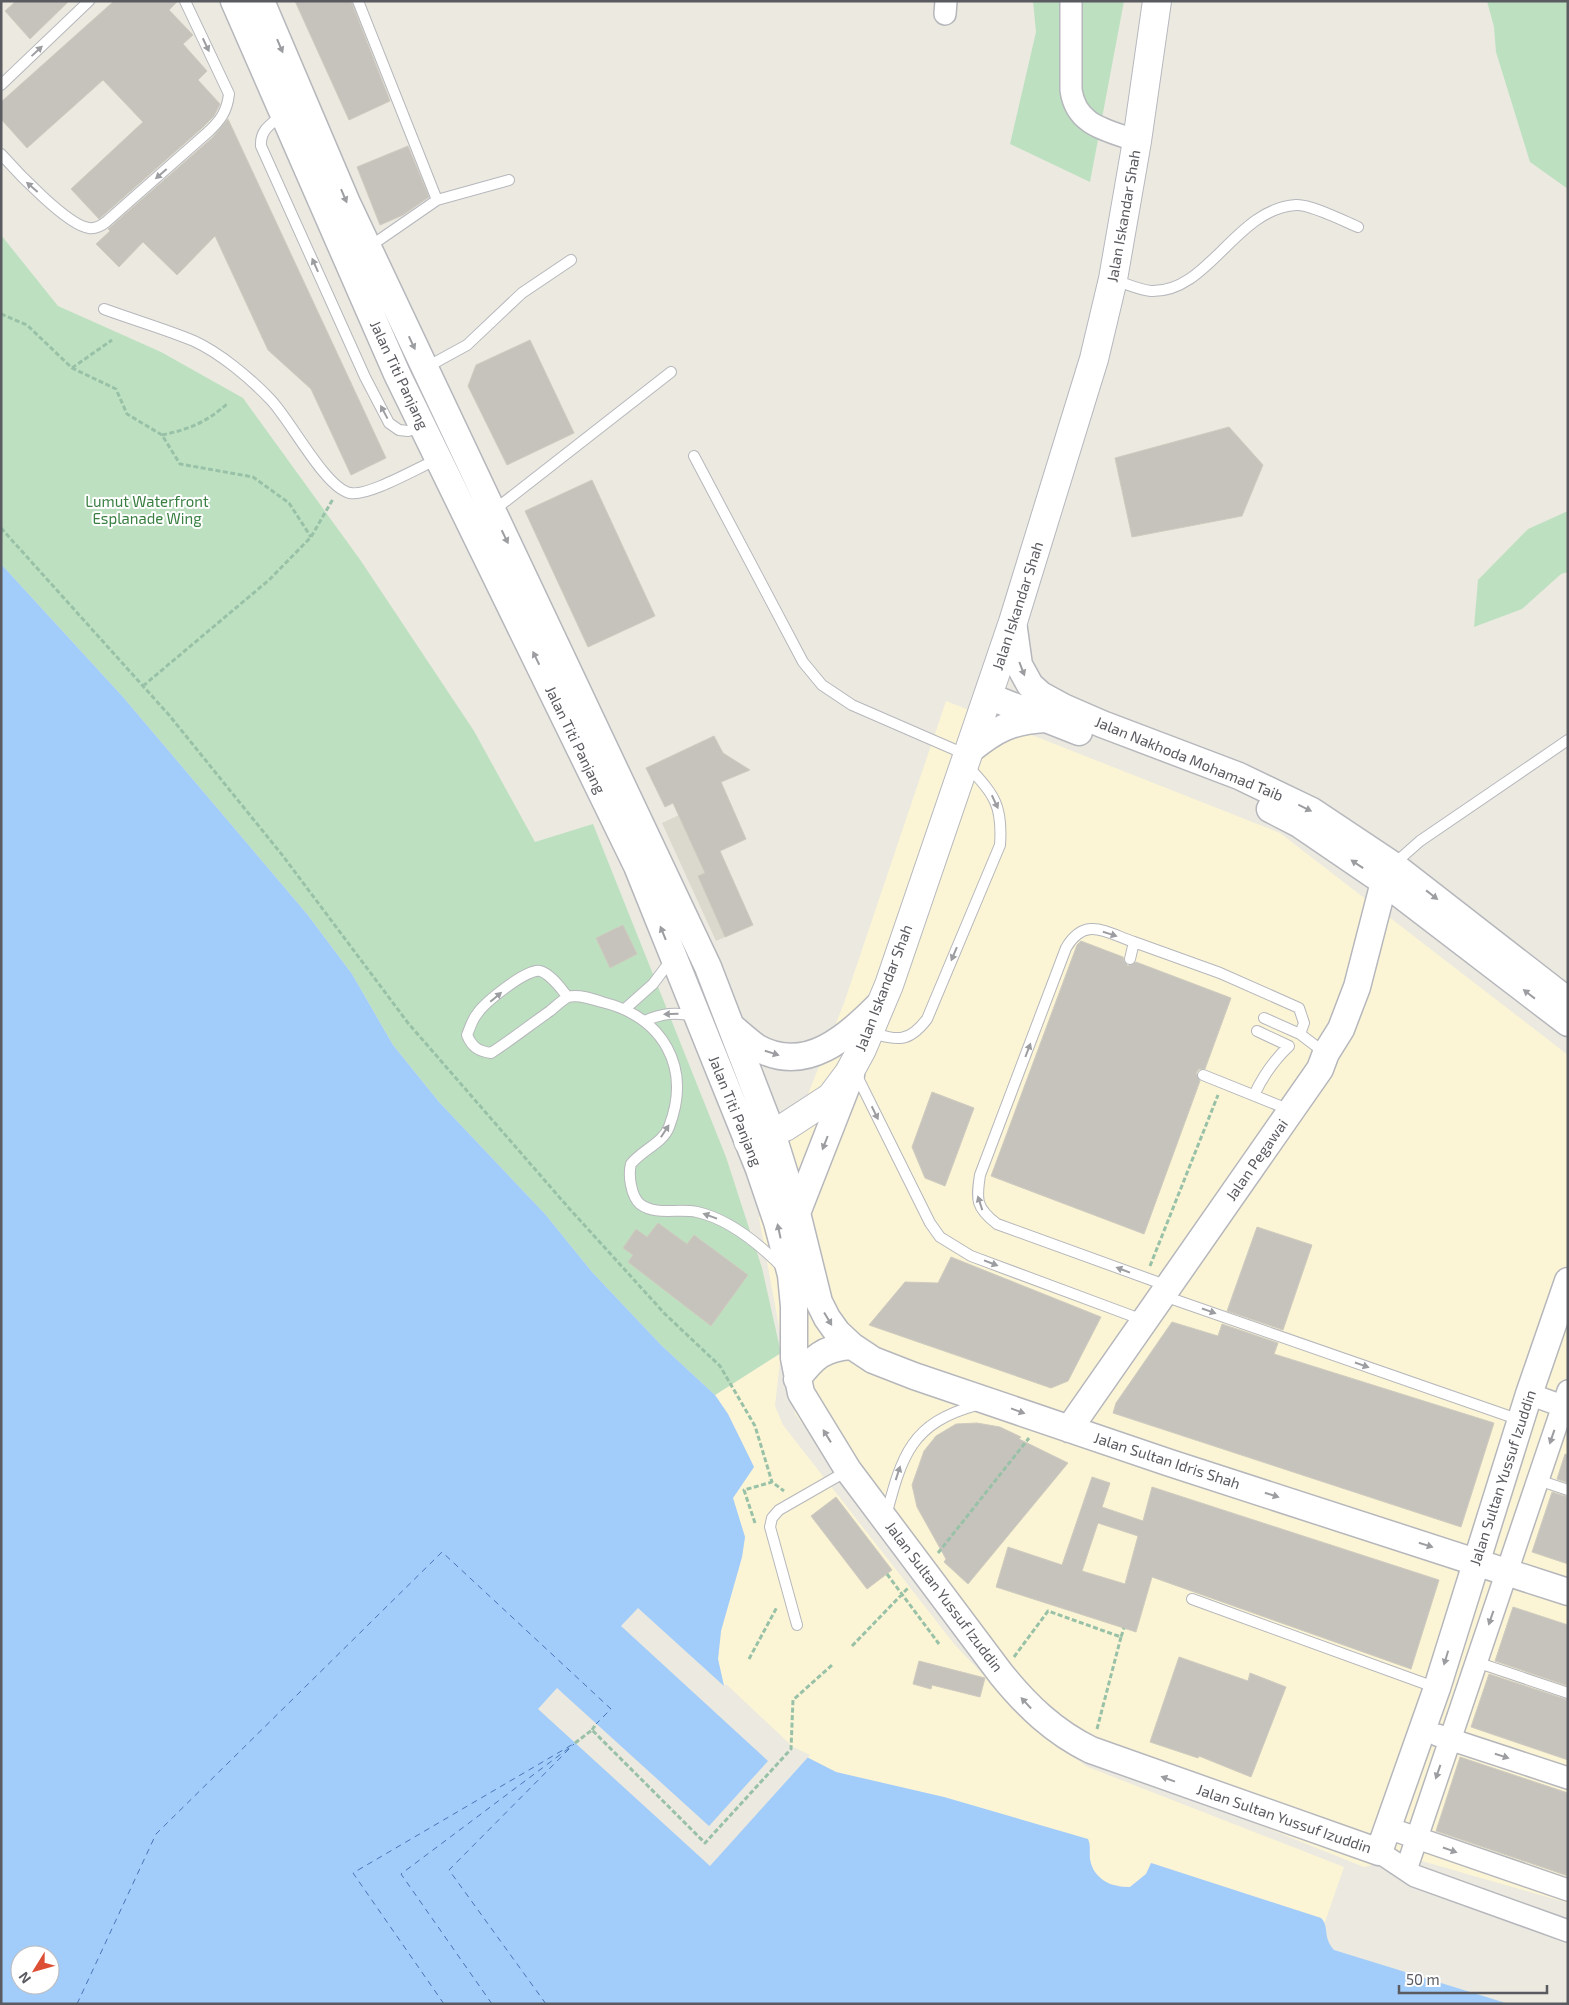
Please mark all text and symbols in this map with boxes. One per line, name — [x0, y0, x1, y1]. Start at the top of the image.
one-way arrow — [202, 38, 210, 52]
one-way arrow — [277, 39, 285, 53]
one-way arrow — [30, 45, 42, 57]
street label: Jalan Iskandar Shah — [1103, 148, 1144, 283]
one-way arrow — [155, 168, 167, 180]
one-way arrow — [27, 181, 39, 193]
one-way arrow — [340, 189, 348, 203]
one-way arrow — [310, 258, 318, 272]
street label: Jalan Titi Panjang — [366, 317, 433, 433]
one-way arrow — [408, 336, 416, 350]
one-way arrow — [379, 405, 388, 419]
park label: Lumut Waterfront Esplanade Wing — [85, 492, 209, 527]
one-way arrow — [502, 530, 510, 544]
street label: Jalan Iskandar Shah — [988, 539, 1046, 672]
one-way arrow — [532, 651, 541, 666]
one-way arrow — [1018, 662, 1026, 676]
street label: Jalan Titi Panjang — [541, 683, 610, 797]
street label: Jalan Nakhoda Mohamad Taib — [1093, 712, 1286, 804]
one-way arrow — [991, 794, 999, 809]
one-way arrow — [1298, 804, 1312, 812]
one-way arrow — [1351, 859, 1364, 869]
one-way arrow — [1425, 890, 1439, 900]
street label: Jalan Iskandar Shah — [851, 922, 916, 1054]
one-way arrow — [659, 926, 667, 940]
one-way arrow — [1103, 930, 1118, 938]
one-way arrow — [950, 947, 958, 961]
one-way arrow — [1523, 988, 1536, 999]
one-way arrow — [489, 992, 502, 1003]
one-way arrow — [662, 1010, 678, 1018]
one-way arrow — [1024, 1043, 1032, 1057]
one-way arrow — [764, 1049, 779, 1057]
street label: Jalan Titi Panjang — [705, 1053, 767, 1170]
one-way arrow — [872, 1106, 880, 1120]
street label: Jalan Pegawai — [1221, 1115, 1291, 1204]
one-way arrow — [660, 1124, 670, 1138]
one-way arrow — [820, 1136, 828, 1151]
one-way arrow — [976, 1195, 984, 1210]
one-way arrow — [702, 1212, 717, 1219]
one-way arrow — [775, 1222, 783, 1238]
one-way arrow — [984, 1259, 999, 1267]
one-way arrow — [1115, 1266, 1130, 1274]
one-way arrow — [1201, 1308, 1216, 1315]
one-way arrow — [824, 1312, 833, 1326]
one-way arrow — [1355, 1361, 1370, 1369]
street label: Jalan Sultan Yussuf Izuddin — [1465, 1388, 1539, 1568]
one-way arrow — [1010, 1408, 1025, 1415]
street label: Jalan Sultan Idris Shah — [1092, 1428, 1243, 1492]
one-way arrow — [822, 1430, 831, 1443]
one-way arrow — [1548, 1430, 1556, 1445]
one-way arrow — [894, 1465, 902, 1480]
one-way arrow — [1264, 1492, 1279, 1500]
street label: Jalan Sultan Yussuf Izuddin — [882, 1518, 1007, 1675]
one-way arrow — [1419, 1542, 1434, 1549]
one-way arrow — [1487, 1611, 1495, 1626]
one-way arrow — [1442, 1650, 1450, 1665]
one-way arrow — [1020, 1698, 1032, 1710]
one-way arrow — [1494, 1753, 1509, 1761]
one-way arrow — [1434, 1765, 1442, 1780]
one-way arrow — [1160, 1775, 1175, 1783]
street label: Jalan Sultan Yussuf Izuddin — [1195, 1780, 1374, 1856]
one-way arrow — [1443, 1846, 1458, 1854]
north arrow — [10, 1945, 60, 1995]
scale bar — [1399, 1962, 1546, 1994]
text: N — [14, 1969, 34, 1987]
text: 50 m — [1406, 1970, 1440, 1988]

